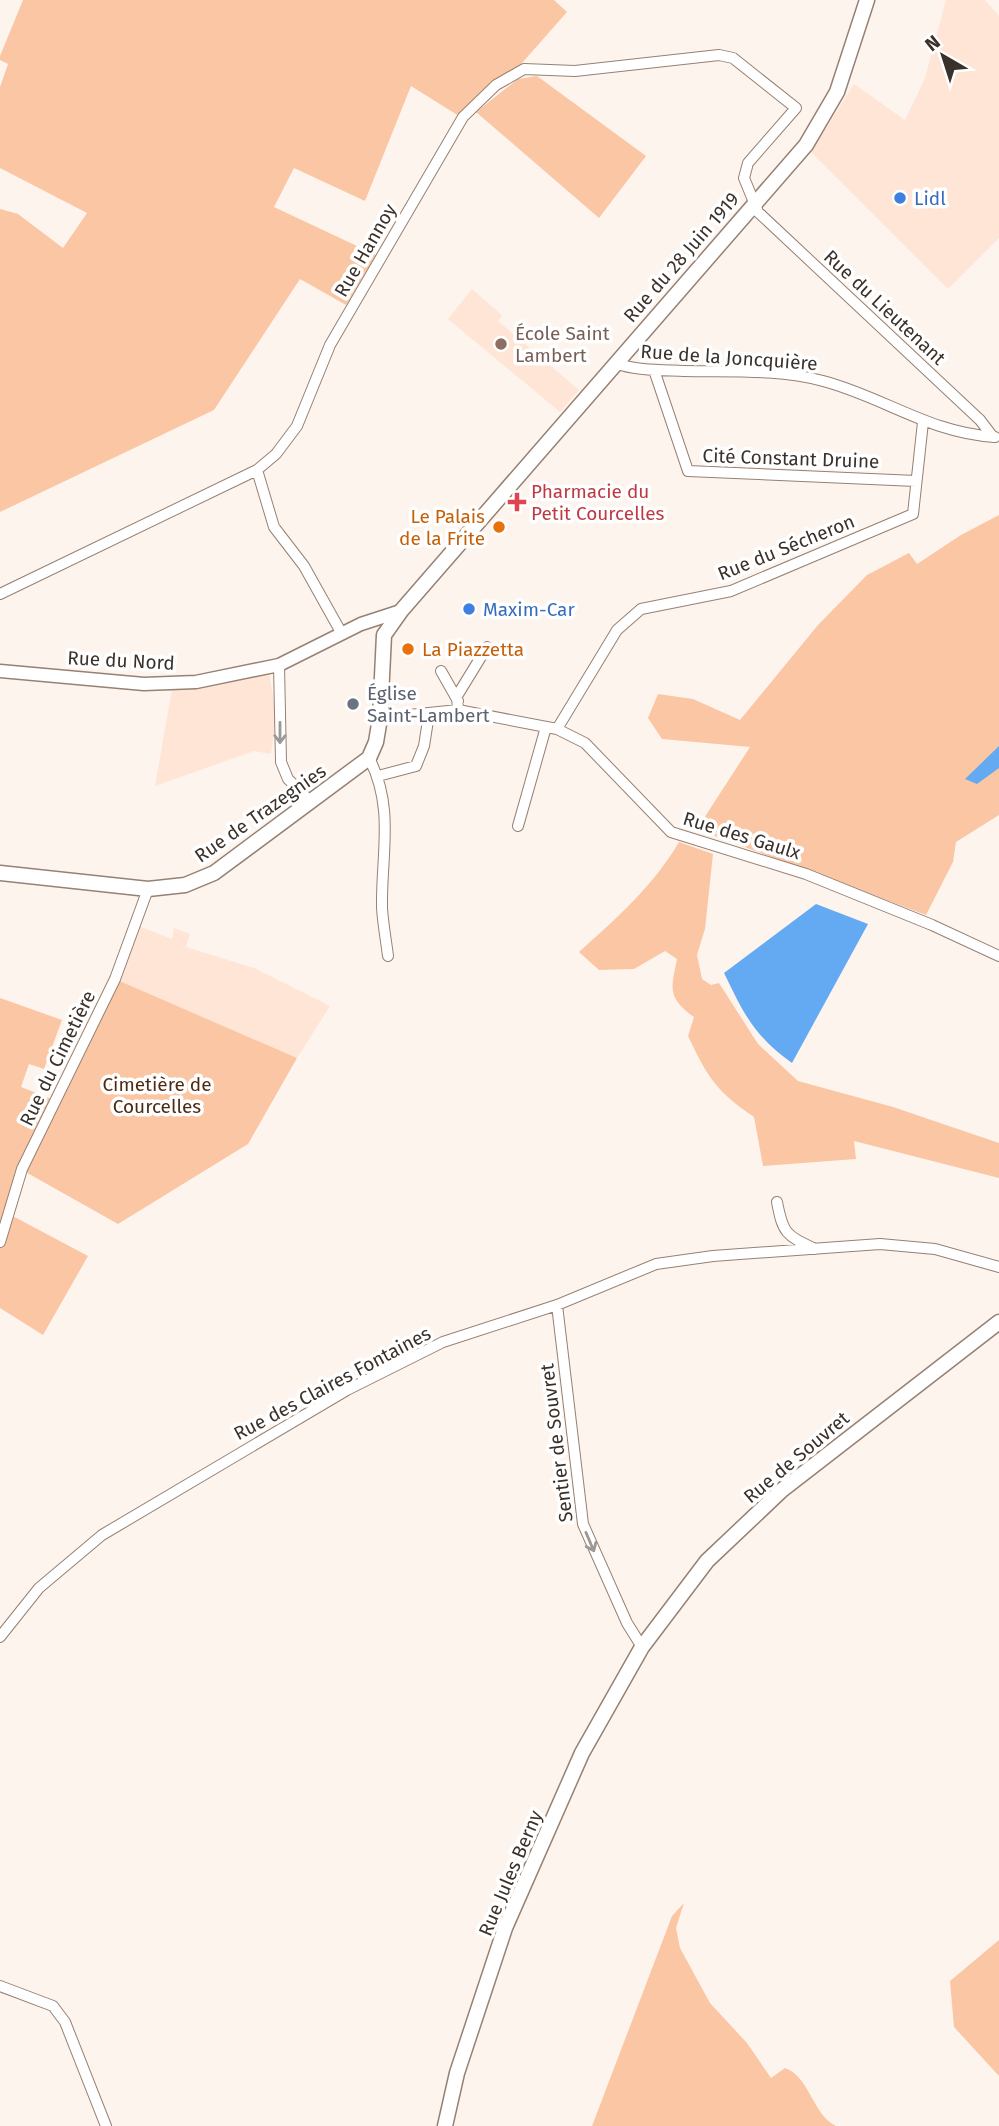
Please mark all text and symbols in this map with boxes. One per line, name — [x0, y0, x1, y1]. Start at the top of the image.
north arrow — [908, 21, 978, 91]
text: N — [920, 30, 945, 56]
place label: Lidl — [914, 187, 946, 210]
street label: Rue du 28 Juin 1919 — [619, 188, 744, 327]
marker: Lidl — [892, 190, 908, 206]
street label: Rue Hannoy — [330, 199, 402, 301]
street label: Rue du Lieutenant — [819, 245, 950, 370]
place label: École Saint Lambert — [515, 322, 610, 367]
marker: École Saint Lambert — [493, 336, 509, 352]
street label: Rue de la Joncquière — [640, 340, 818, 375]
street label: Cité Constant Druine — [702, 444, 880, 473]
place label: Pharmacie du Petit Courcelles — [531, 480, 665, 525]
marker: Pharmacie du Petit Courcelles — [509, 494, 525, 510]
place label: Le Palais de la Frite — [399, 505, 485, 550]
street label: Rue du Sécheron — [714, 510, 858, 585]
marker: Le Palais de la Frite — [491, 519, 507, 535]
place label: Maxim-Car — [483, 598, 575, 621]
marker: Maxim-Car — [461, 601, 477, 617]
place label: La Piazzetta — [422, 638, 524, 661]
marker: La Piazzetta — [400, 641, 416, 657]
street label: Rue du Nord — [67, 646, 175, 675]
place label: Église Saint-Lambert — [367, 682, 490, 727]
marker: Église Saint-Lambert — [345, 696, 361, 712]
one-way arrow — [273, 721, 287, 744]
street label: Rue de Trazegnies — [190, 759, 330, 867]
street label: Rue des Gaulx — [680, 807, 804, 865]
street label: Rue du Cimetière — [15, 987, 100, 1130]
park label: Cimetière de Courcelles — [102, 1073, 212, 1118]
street label: Rue des Claires Fontaines — [230, 1322, 435, 1445]
street label: Sentier de Souvret — [535, 1362, 578, 1523]
street label: Rue de Souvret — [739, 1407, 854, 1508]
one-way arrow — [584, 1531, 597, 1553]
street label: Rue Jules Berny — [474, 1806, 548, 1939]

